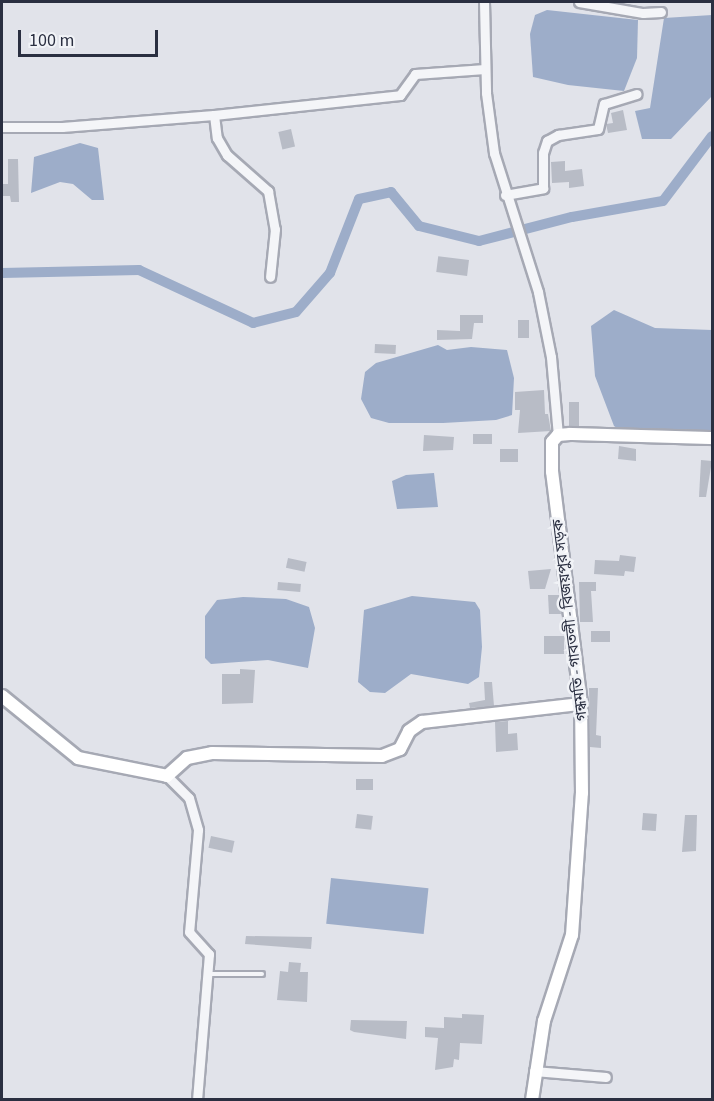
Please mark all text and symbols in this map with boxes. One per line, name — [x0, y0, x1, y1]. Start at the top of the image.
scale bar — [21, 18, 160, 56]
text: 100 m — [29, 28, 74, 53]
street label: গন্ধমতি - গাবতলী - বিজয়পুর সড়ক — [549, 518, 591, 722]

